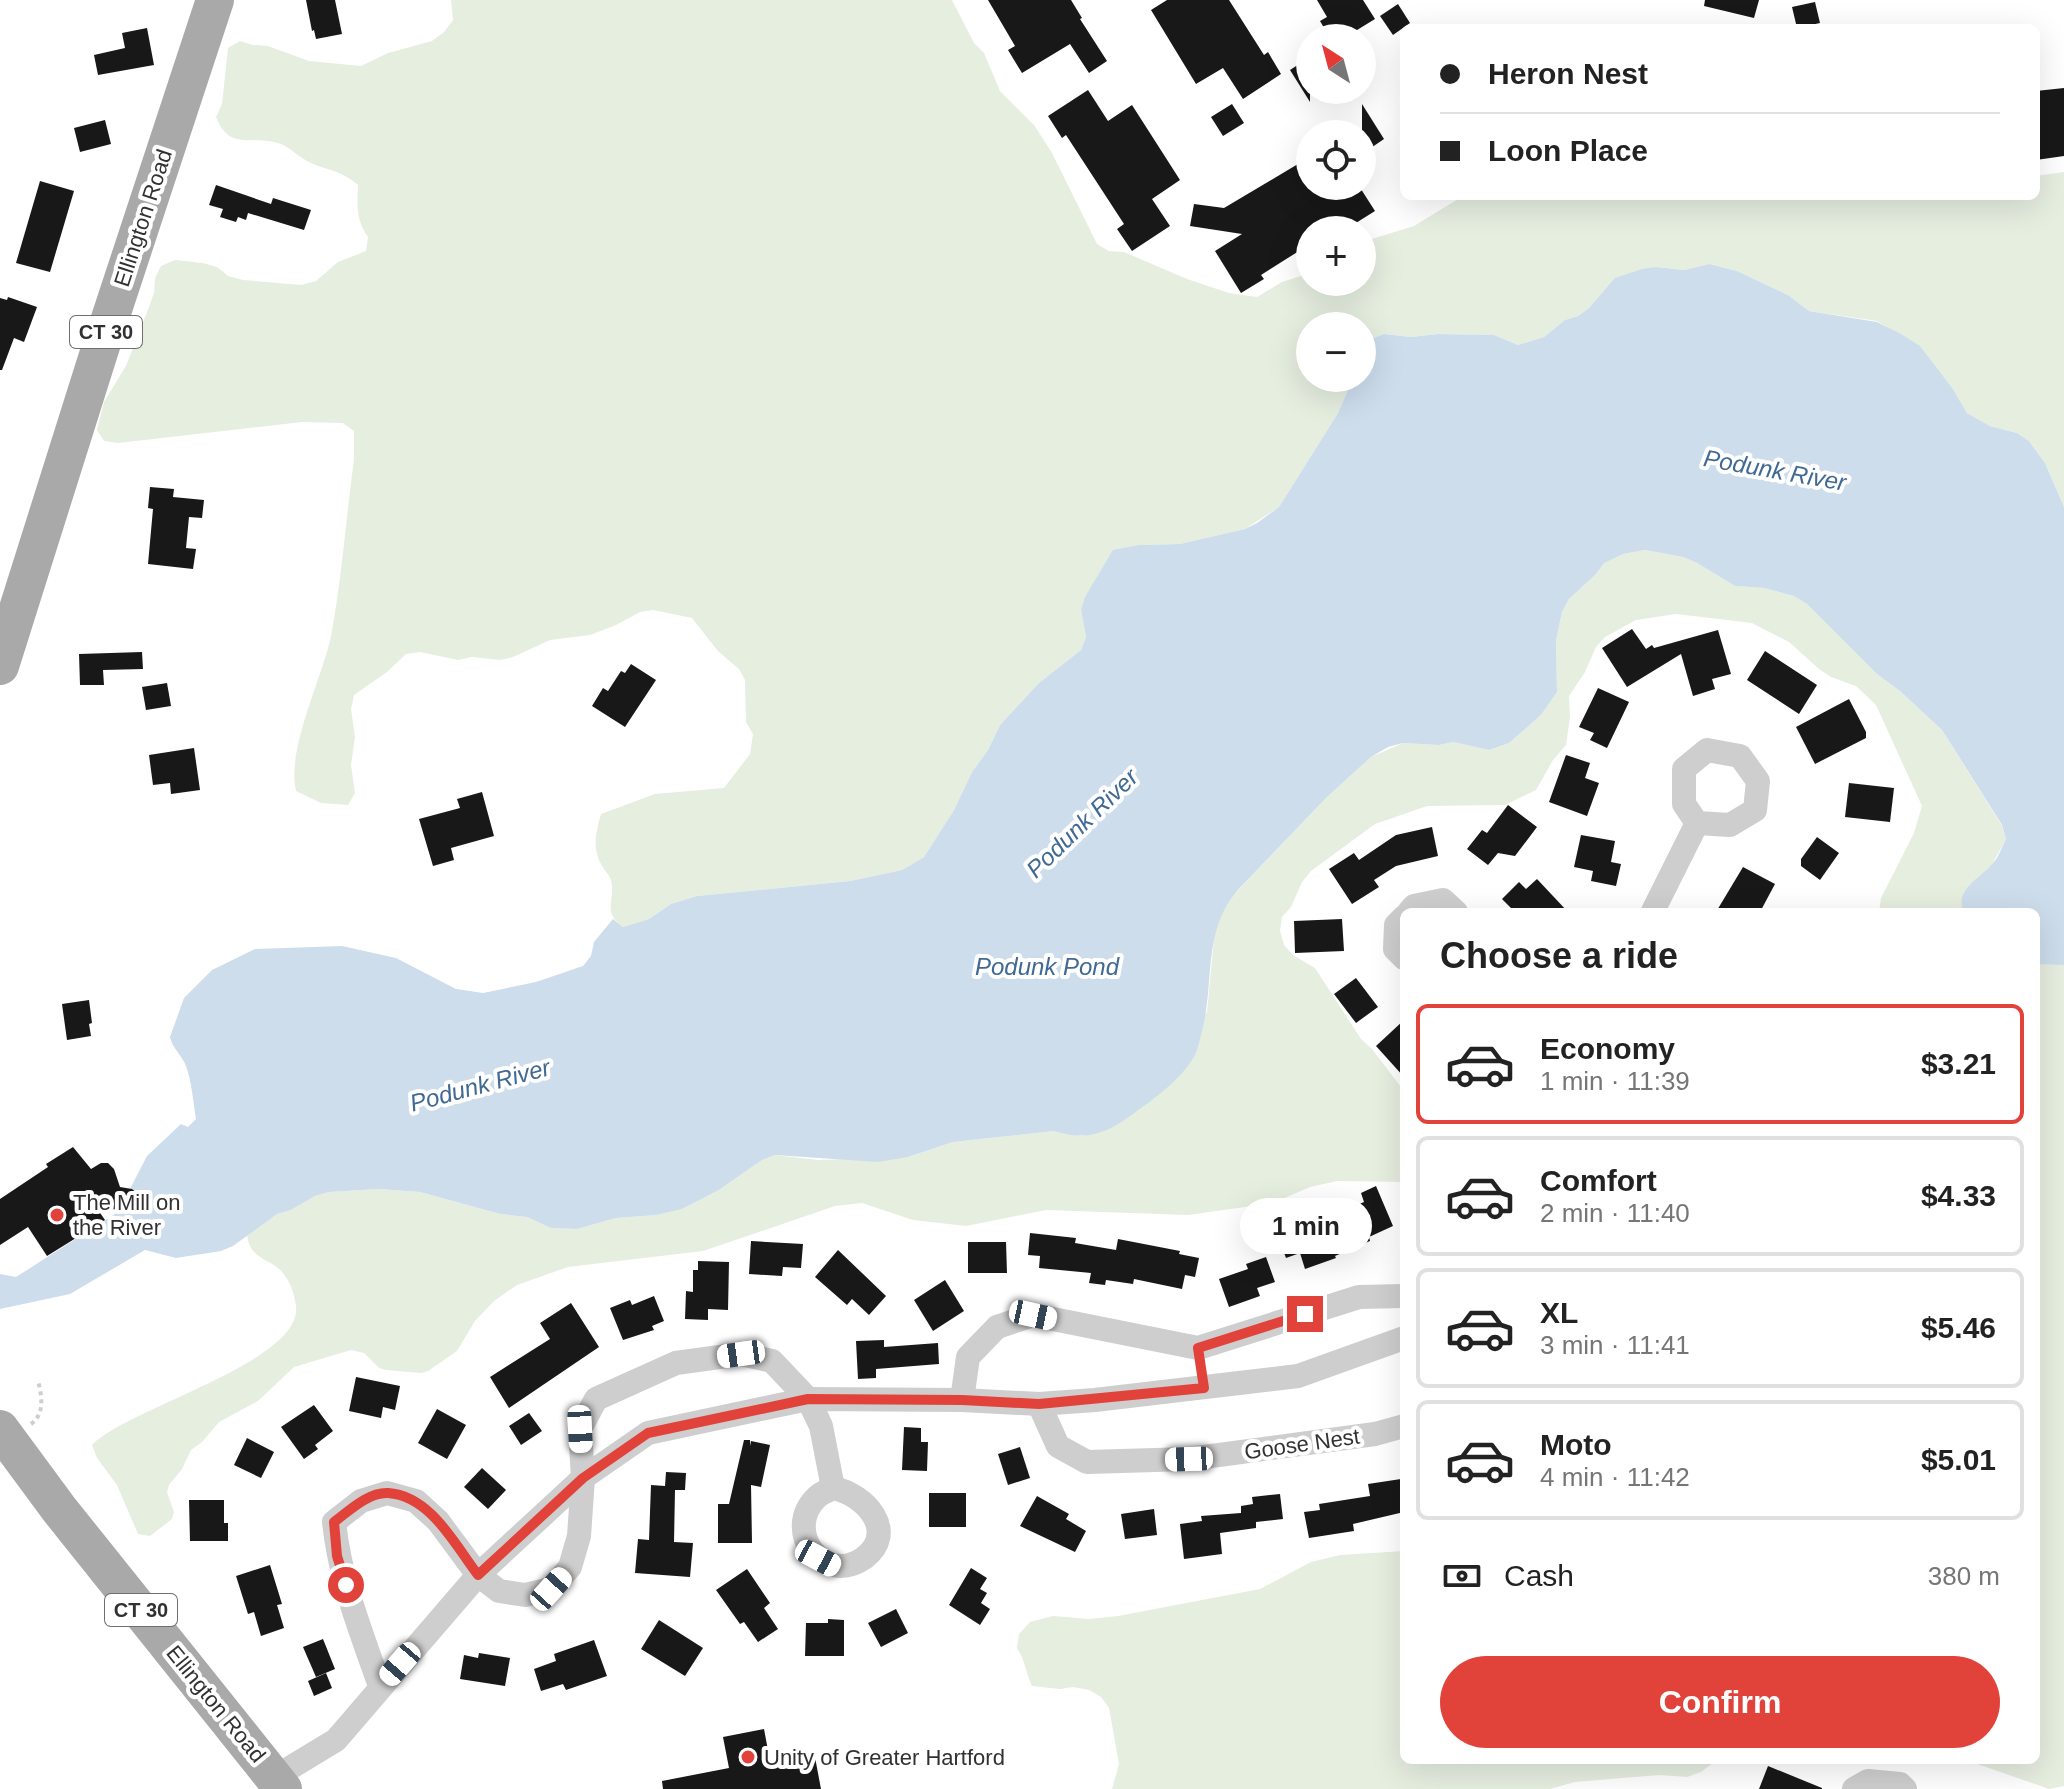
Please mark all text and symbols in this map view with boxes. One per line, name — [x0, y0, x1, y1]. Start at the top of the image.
north arrow — [1296, 24, 1376, 104]
map controls — [1296, 24, 1376, 392]
text: Heron Nest — [1488, 57, 1648, 90]
button: locate — [1296, 120, 1376, 200]
text: Loon Place — [1488, 134, 1648, 167]
street label: Ellington Road — [109, 146, 177, 290]
button: + — [1296, 216, 1376, 296]
button: − — [1296, 312, 1376, 392]
road number: CT 30 — [70, 316, 142, 348]
water label: Podunk River — [1702, 444, 1849, 496]
water label: Podunk River — [1021, 763, 1144, 883]
text: Choose a ride — [1440, 935, 1678, 976]
water label: Podunk Pond — [975, 953, 1120, 980]
icon: car — [1444, 1028, 1516, 1100]
text: Economy — [1540, 1032, 1675, 1065]
text: $3.21 — [1921, 1047, 1996, 1080]
water label: Podunk River — [407, 1053, 554, 1117]
text: 1 min · 11:39 — [1540, 1066, 1690, 1096]
icon: car — [1444, 1160, 1516, 1232]
text: Comfort — [1540, 1164, 1657, 1197]
text: $4.33 — [1921, 1179, 1996, 1212]
place label: The Mill on the River — [73, 1190, 181, 1240]
callout: 1 min — [1239, 1198, 1371, 1254]
text: 2 min · 11:40 — [1540, 1198, 1690, 1228]
marker: The Mill on the River — [48, 1206, 66, 1224]
text: 1 min — [1272, 1211, 1340, 1241]
icon: car — [1444, 1292, 1516, 1364]
route end — [1287, 1296, 1323, 1332]
text: XL — [1540, 1296, 1578, 1329]
car — [1007, 1298, 1059, 1332]
text: $5.46 — [1921, 1311, 1996, 1344]
text: 3 min · 11:41 — [1540, 1330, 1690, 1360]
car — [716, 1339, 766, 1369]
car — [567, 1404, 593, 1454]
street label: Goose Nest — [1243, 1424, 1361, 1464]
icon: car — [1444, 1424, 1516, 1496]
text: Moto — [1540, 1428, 1612, 1461]
text: $5.01 — [1921, 1443, 1996, 1476]
car — [1165, 1446, 1213, 1472]
text: 4 min · 11:42 — [1540, 1462, 1690, 1492]
car — [791, 1536, 845, 1580]
icon: cash — [1440, 1554, 1484, 1598]
text: Cash — [1504, 1559, 1574, 1592]
text: 380 m — [1928, 1561, 2000, 1591]
car — [526, 1563, 576, 1615]
route start — [328, 1567, 364, 1603]
road number: CT 30 — [105, 1594, 177, 1626]
car — [375, 1638, 425, 1690]
street label: Ellington Road — [161, 1641, 271, 1767]
button: Confirm — [1440, 1656, 2000, 1748]
place label: Unity of Greater Hartford — [764, 1745, 1005, 1770]
marker: Unity of Greater Hartford — [739, 1748, 757, 1766]

